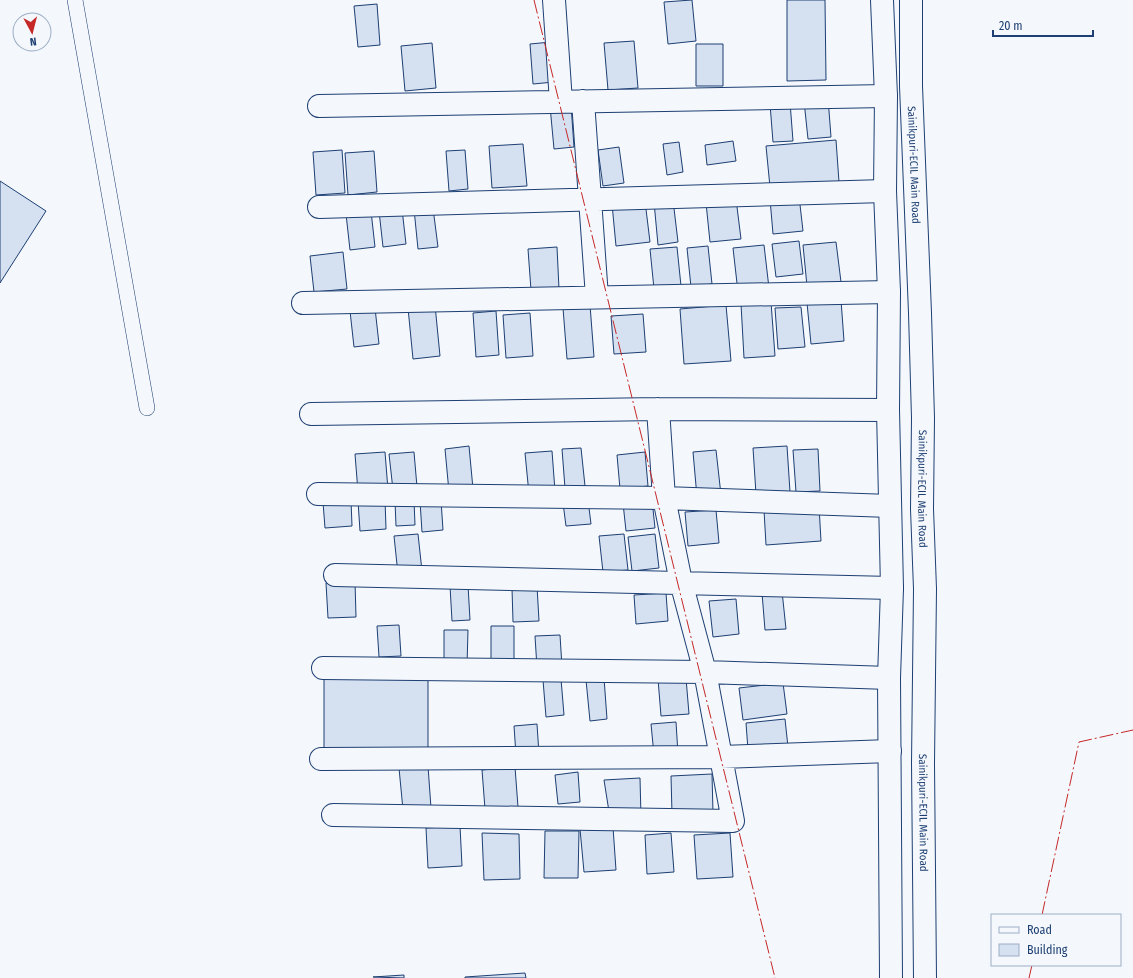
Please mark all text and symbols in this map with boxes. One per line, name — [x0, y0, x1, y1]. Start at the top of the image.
north arrow — [12, 12, 52, 52]
scale bar — [993, 12, 1093, 38]
text: 20 m — [999, 19, 1023, 33]
text: N — [29, 35, 37, 48]
street label: Sainikpuri-ECIL Main Road — [905, 106, 923, 224]
street label: Sainikpuri-ECIL Main Road — [915, 430, 930, 548]
street label: Sainikpuri-ECIL Main Road — [916, 754, 931, 872]
legend — [991, 914, 1121, 966]
text: Road — [1027, 923, 1052, 937]
text: Building — [1027, 943, 1068, 957]

